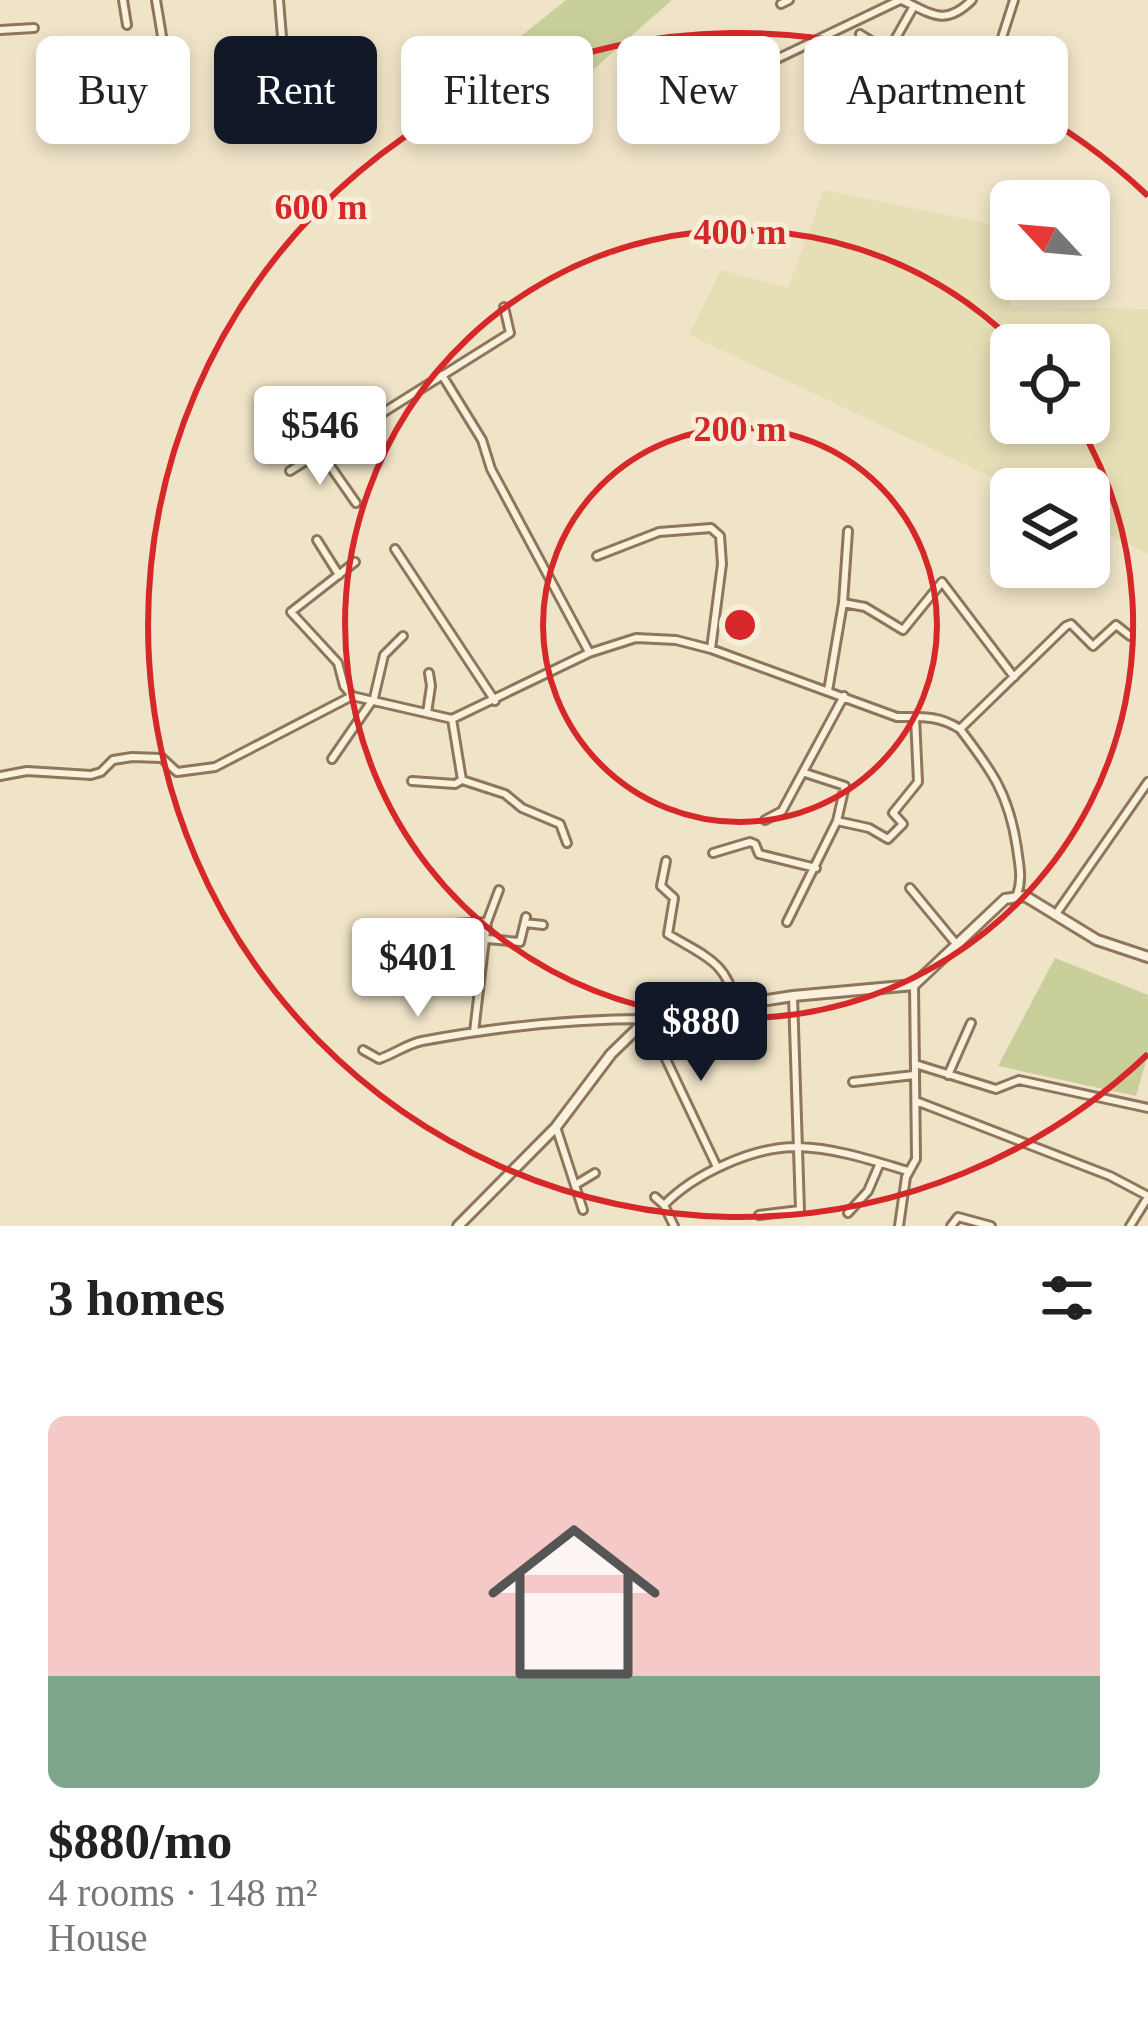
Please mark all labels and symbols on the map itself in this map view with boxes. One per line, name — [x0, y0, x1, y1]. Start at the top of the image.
north arrow — [990, 180, 1110, 300]
text: 600 m — [275, 187, 368, 227]
text: 400 m — [694, 212, 787, 252]
pin: $546 — [249, 386, 391, 488]
text: 200 m — [694, 409, 787, 449]
centre of rings — [719, 604, 761, 646]
pin: $401 — [347, 918, 489, 1020]
pin: $880 — [630, 982, 772, 1084]

